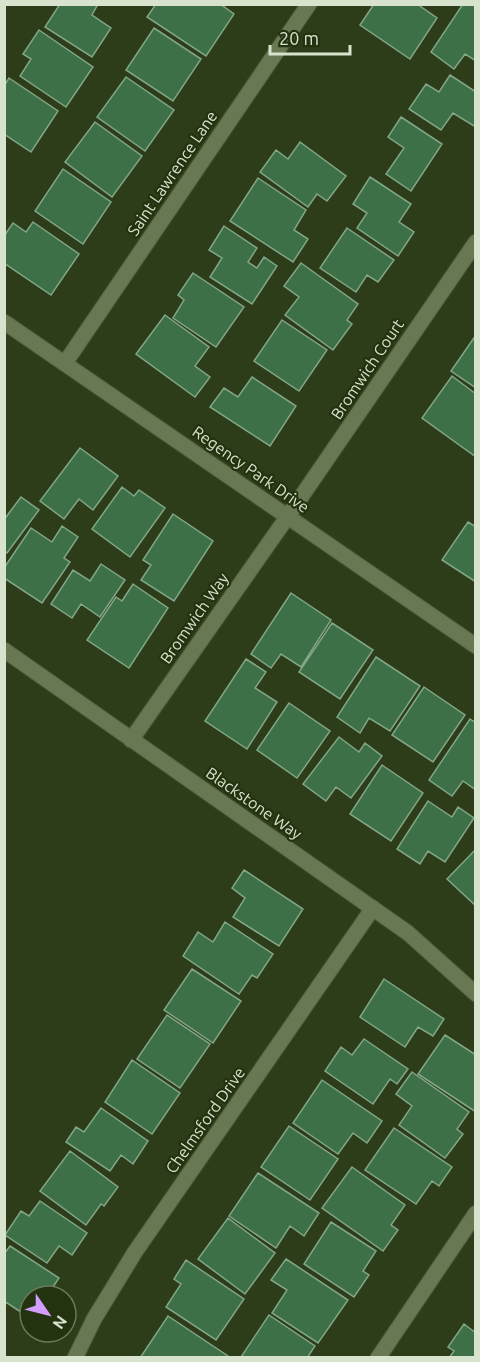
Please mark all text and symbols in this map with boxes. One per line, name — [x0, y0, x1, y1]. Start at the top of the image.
scale bar — [270, 18, 350, 56]
text: 20 m — [279, 28, 319, 48]
street label: Saint Lawrence Lane — [124, 107, 220, 239]
street label: Bromwich Court — [327, 315, 407, 422]
street label: Regency Park Drive — [189, 422, 313, 516]
street label: Bromwich Way — [156, 569, 232, 667]
street label: Blackstone Way — [203, 763, 306, 843]
street label: Chelmsford Drive — [162, 1064, 248, 1176]
north arrow — [18, 1284, 78, 1344]
text: N — [49, 1313, 71, 1333]

